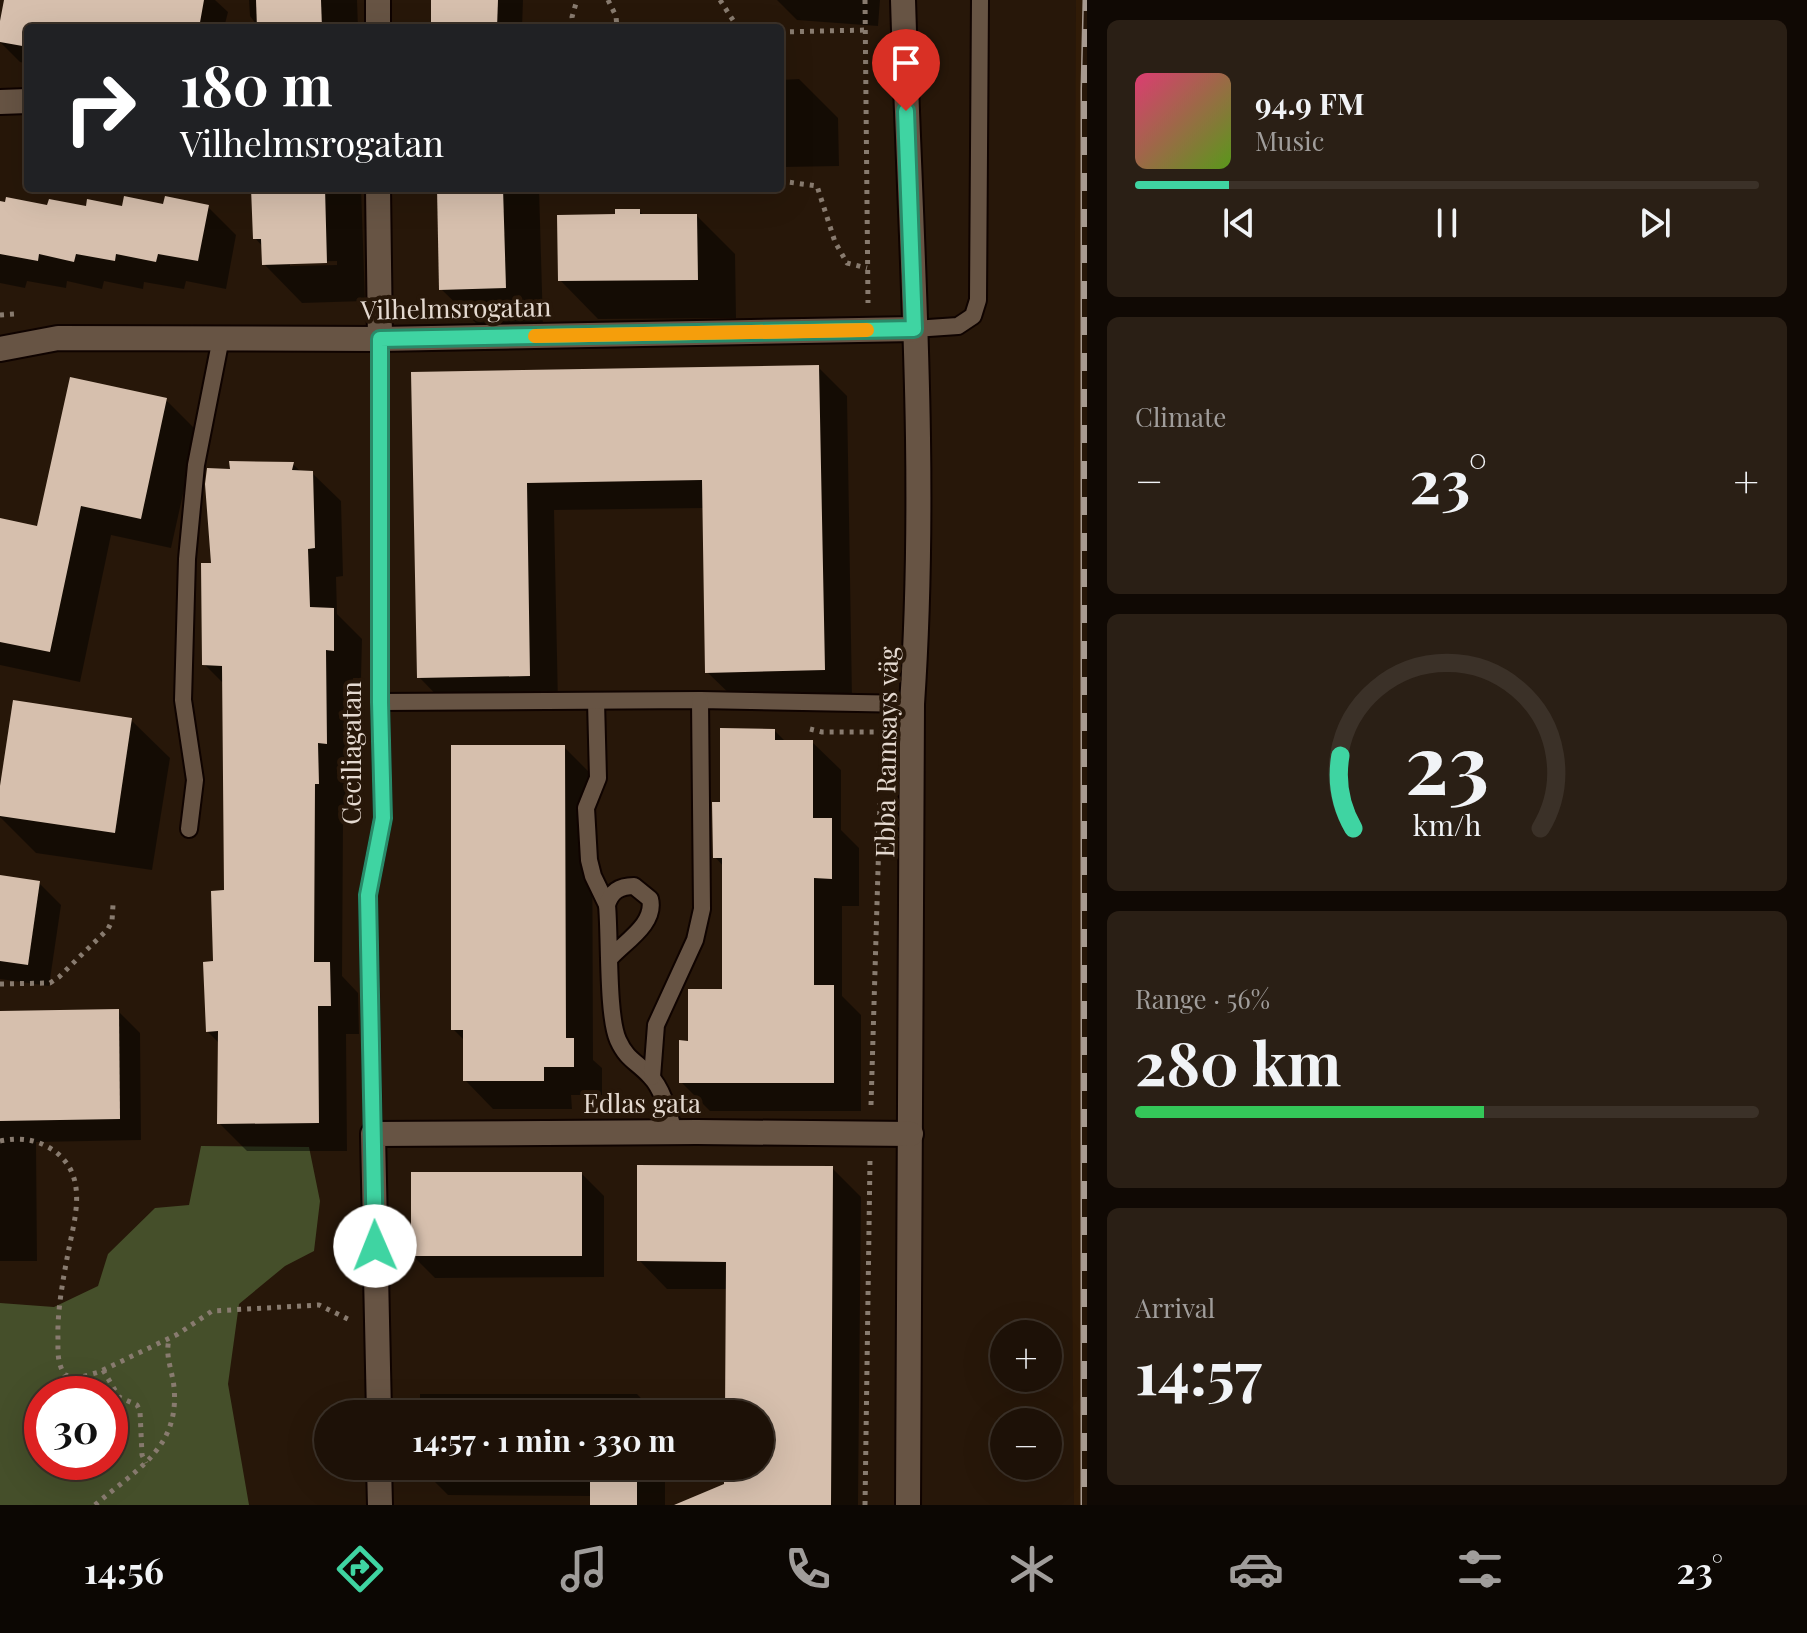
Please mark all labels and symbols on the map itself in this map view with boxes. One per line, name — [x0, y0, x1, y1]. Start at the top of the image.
pin — [872, 29, 940, 111]
street label: Vilhelmsrogatan — [359, 288, 552, 327]
street label: Ebba Ramsays väg — [866, 646, 905, 858]
street label: Ceciliagatan — [333, 681, 368, 825]
street label: Edlas gata — [583, 1085, 701, 1120]
position arrow — [333, 1204, 417, 1288]
speed limit sign: 30 — [24, 1376, 128, 1480]

